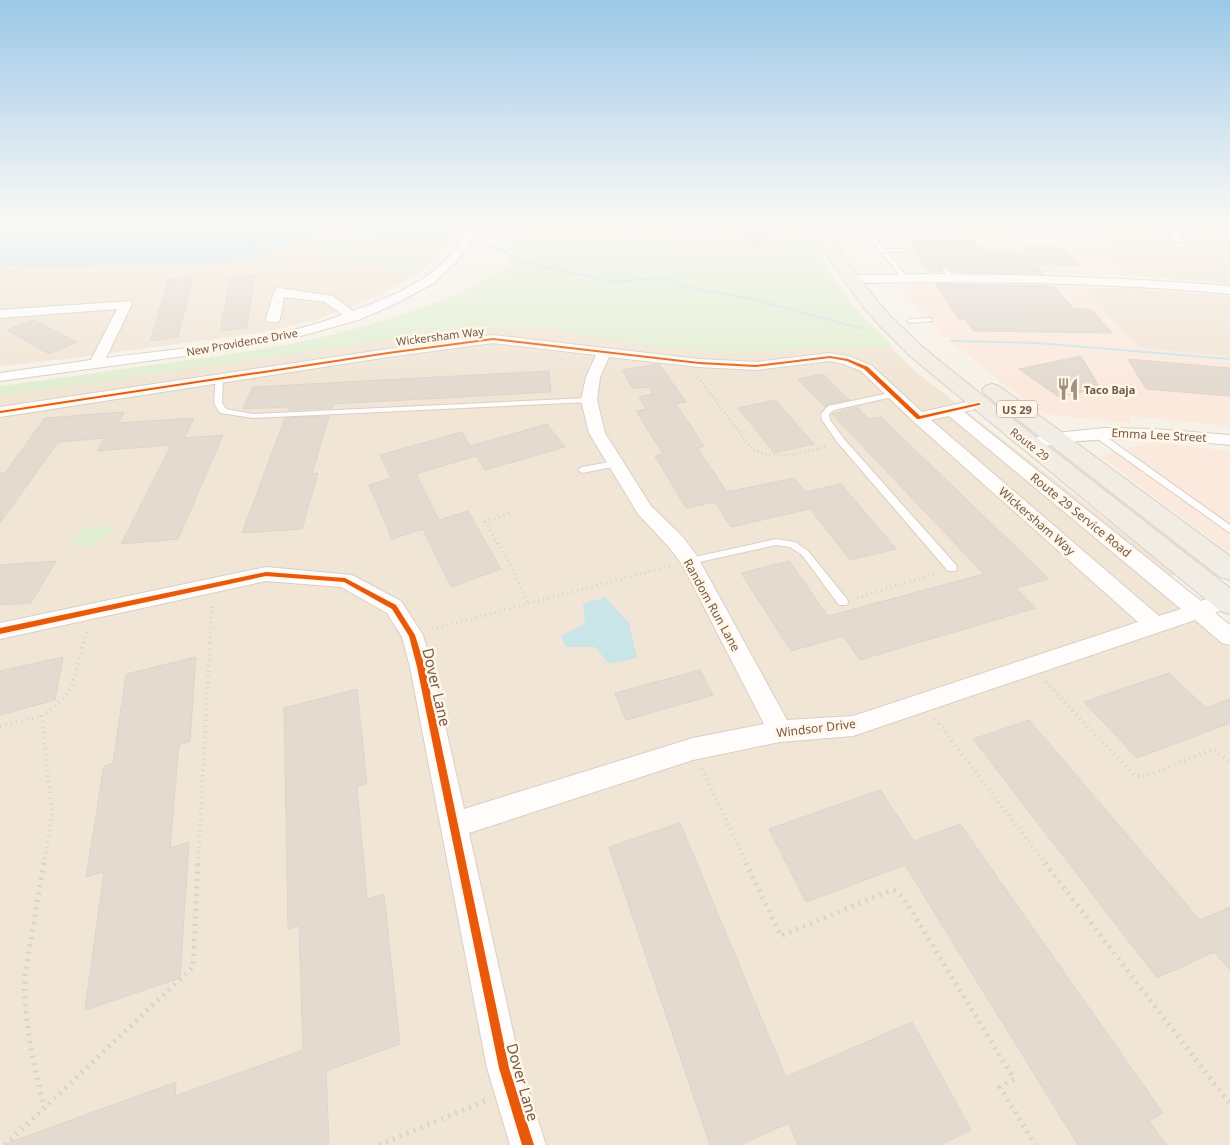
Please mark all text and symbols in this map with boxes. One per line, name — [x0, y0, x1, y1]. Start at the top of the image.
street label: Wickersham Way — [395, 323, 485, 349]
street label: New Providence Drive — [185, 325, 299, 359]
restaurant icon: Taco Baja — [1055, 376, 1081, 402]
place label: Taco Baja — [1084, 382, 1135, 397]
road number: US 29 — [997, 400, 1037, 418]
street label: Route 29 — [1007, 424, 1053, 464]
street label: Emma Lee Street — [1111, 424, 1208, 446]
street label: Route 29 Service Road — [1027, 469, 1135, 561]
street label: Wickersham Way — [995, 483, 1080, 560]
street label: Random Run Lane — [680, 556, 745, 654]
street label: Dover Lane — [418, 646, 456, 728]
street label: Windsor Drive — [775, 715, 857, 741]
street label: Dover Lane — [502, 1041, 544, 1123]

